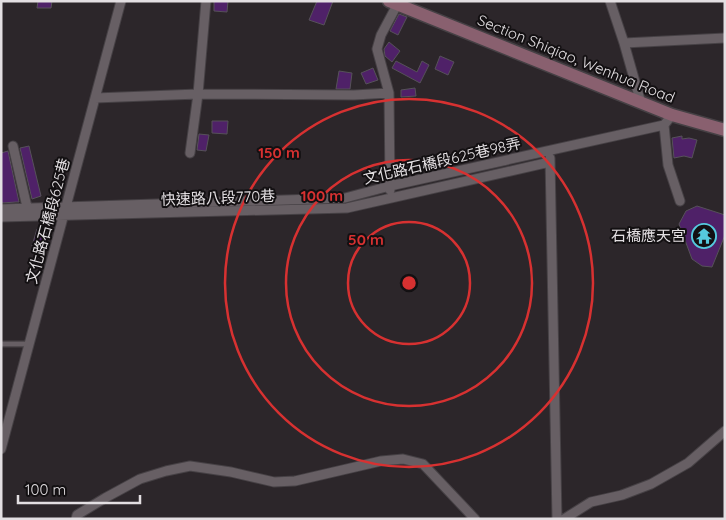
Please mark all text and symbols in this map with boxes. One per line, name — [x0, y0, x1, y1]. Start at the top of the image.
street label: Section Shiqiao, Wenhua Road — [475, 10, 678, 107]
street label: 文化路石橋段625巷98弄 — [361, 133, 522, 188]
text: 150 m — [258, 143, 300, 162]
street label: 文化路石橋段625巷 — [22, 156, 73, 286]
street label: 快速路八段770巷 — [161, 186, 275, 209]
text: 100 m — [301, 186, 343, 205]
temple icon: 石橋應天宮 — [691, 223, 717, 249]
place label: 石橋應天宮 — [611, 226, 686, 245]
text: 50 m — [348, 230, 384, 249]
centre of rings — [400, 274, 418, 292]
scale bar — [18, 472, 140, 504]
text: 100 m — [25, 480, 66, 499]

